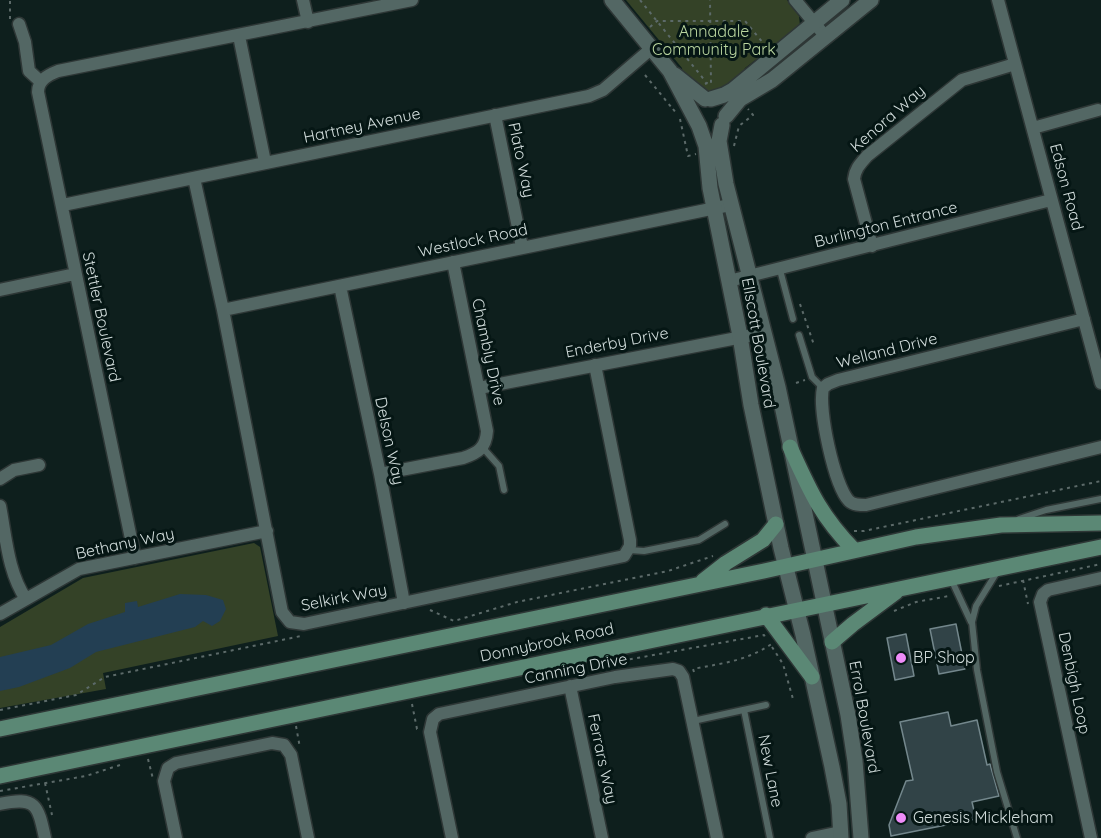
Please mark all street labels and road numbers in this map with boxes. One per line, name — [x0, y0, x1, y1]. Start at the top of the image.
street label: Kenora Way — [847, 81, 929, 157]
street label: Hartney Avenue — [302, 104, 422, 148]
street label: Plato Way — [504, 121, 538, 199]
street label: Edson Road — [1045, 141, 1087, 233]
street label: Burlington Entrance — [813, 198, 959, 252]
street label: Westlock Road — [417, 220, 529, 262]
street label: Stettler Boulevard — [78, 250, 124, 384]
street label: Ellscott Boulevard — [737, 276, 779, 410]
street label: Chambly Drive — [467, 297, 509, 407]
street label: Enderby Drive — [564, 324, 670, 362]
street label: Welland Drive — [835, 329, 939, 373]
street label: Delson Way — [370, 395, 408, 487]
street label: Bethany Way — [74, 524, 176, 564]
street label: Selkirk Way — [300, 580, 388, 616]
street label: Donnybrook Road — [478, 619, 616, 667]
street label: Denbigh Loop — [1054, 630, 1094, 736]
street label: Canning Drive — [523, 650, 629, 688]
street label: Errol Boulevard — [845, 659, 883, 775]
street label: Ferrars Way — [583, 712, 621, 806]
street label: New Lane — [754, 733, 786, 809]

